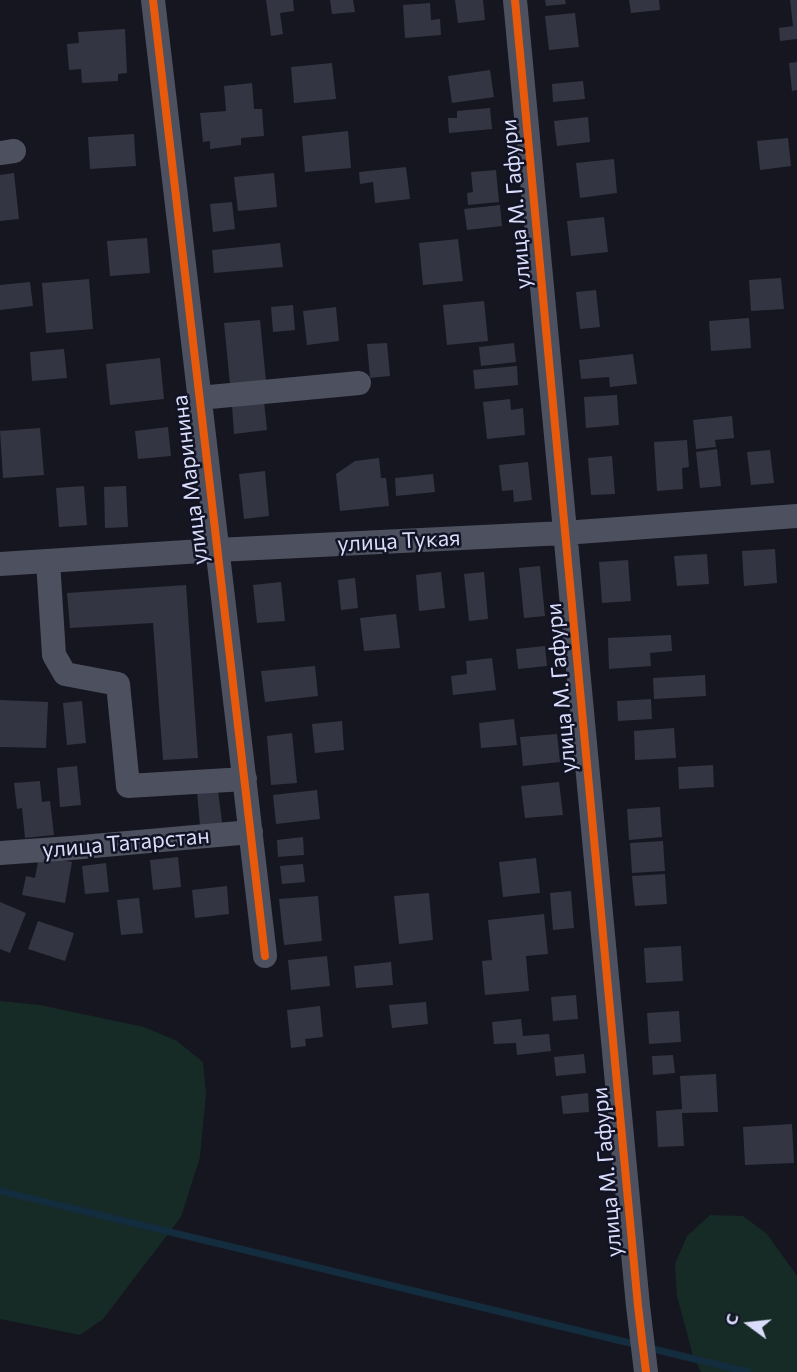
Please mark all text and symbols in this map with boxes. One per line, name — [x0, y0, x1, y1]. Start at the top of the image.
street label: улица М. Гафури — [495, 118, 537, 290]
street label: улица Маринина — [166, 393, 214, 567]
street label: улица Тукая — [337, 525, 461, 557]
street label: улица М. Гафури — [540, 602, 582, 774]
street label: улица Татарстан — [41, 823, 211, 863]
street label: улица М. Гафури — [586, 1086, 628, 1258]
north arrow — [719, 1294, 779, 1354]
text: С — [721, 1311, 742, 1327]

